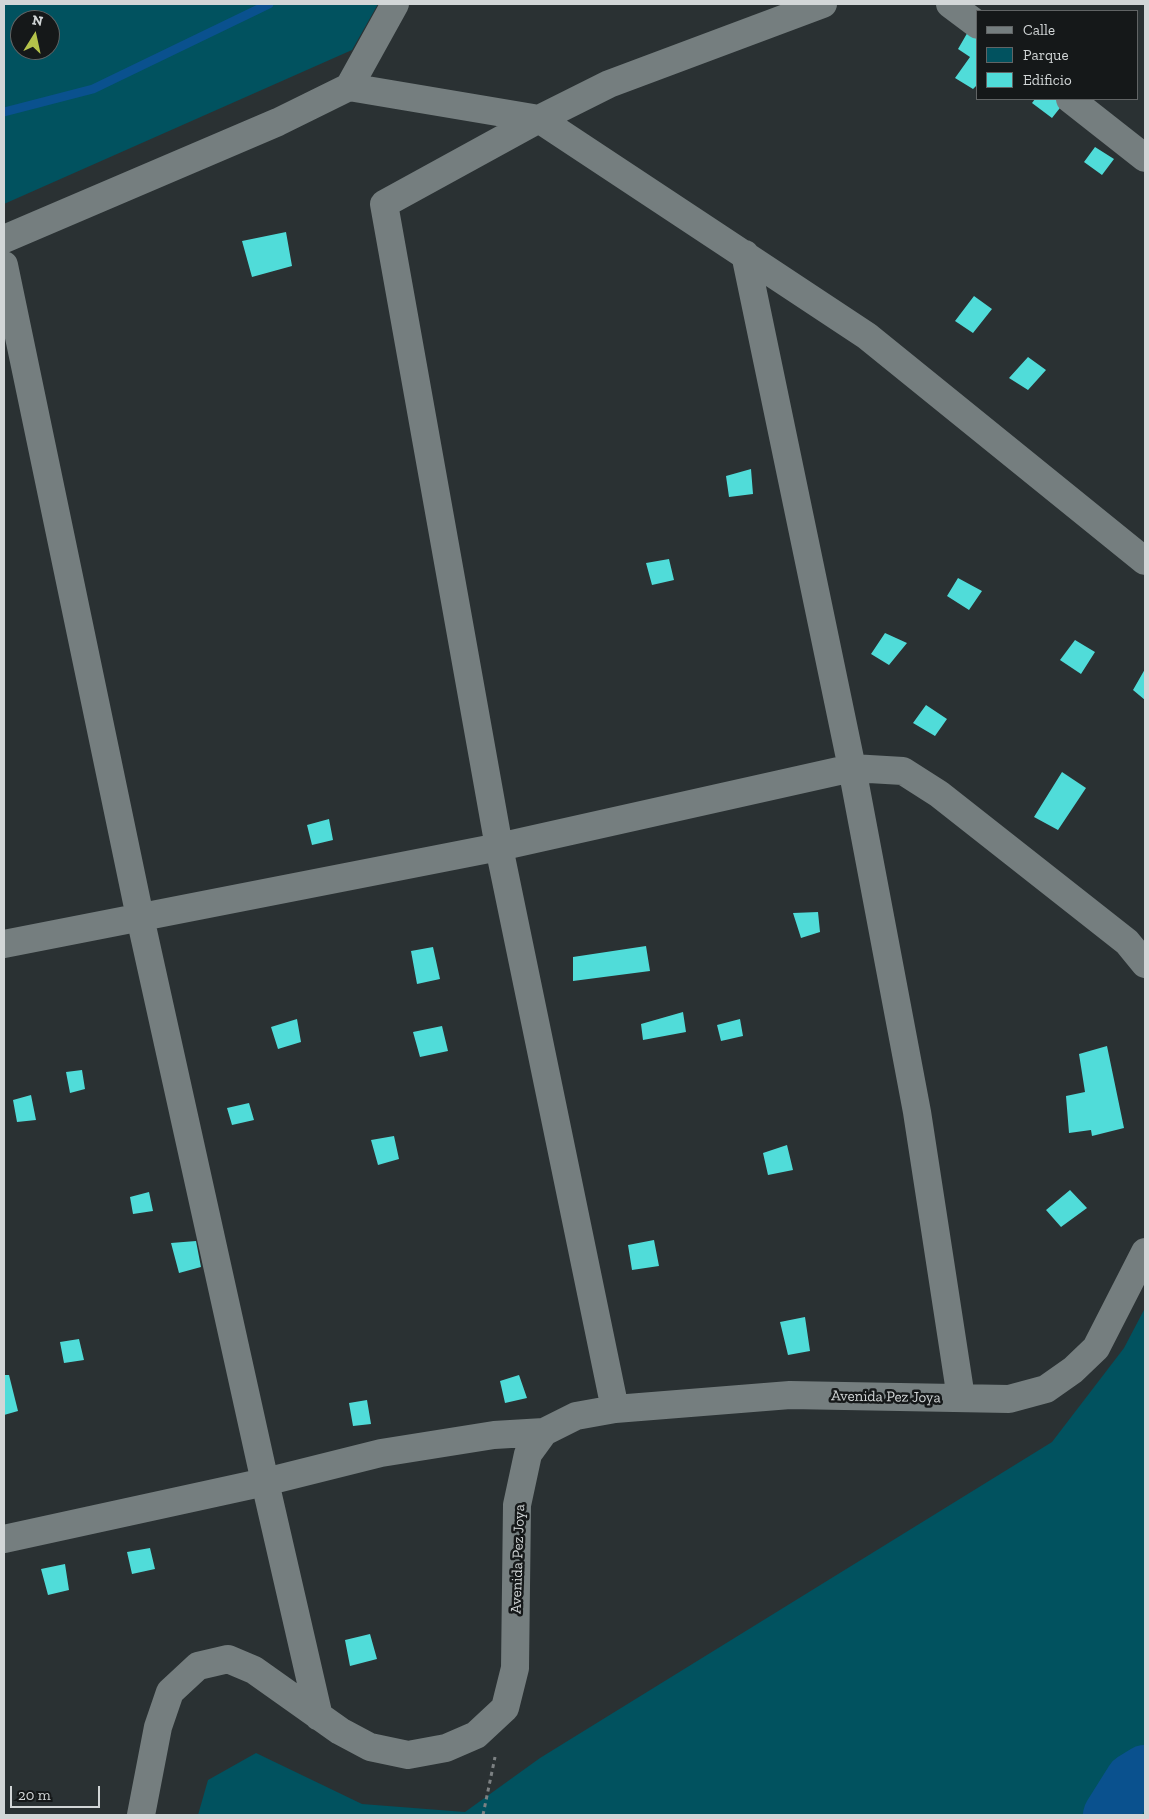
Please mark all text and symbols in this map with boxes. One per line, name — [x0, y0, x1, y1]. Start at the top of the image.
north arrow — [10, 10, 60, 60]
legend — [976, 10, 1139, 100]
text: N — [31, 11, 44, 30]
text: Calle — [1023, 21, 1055, 39]
text: Parque — [1023, 46, 1069, 64]
text: Edificio — [1023, 71, 1072, 89]
street label: Avenida Pez Joya — [831, 1387, 941, 1407]
street label: Avenida Pez Joya — [507, 1504, 529, 1614]
scale bar — [12, 1776, 102, 1808]
text: 20 m — [18, 1786, 51, 1804]

